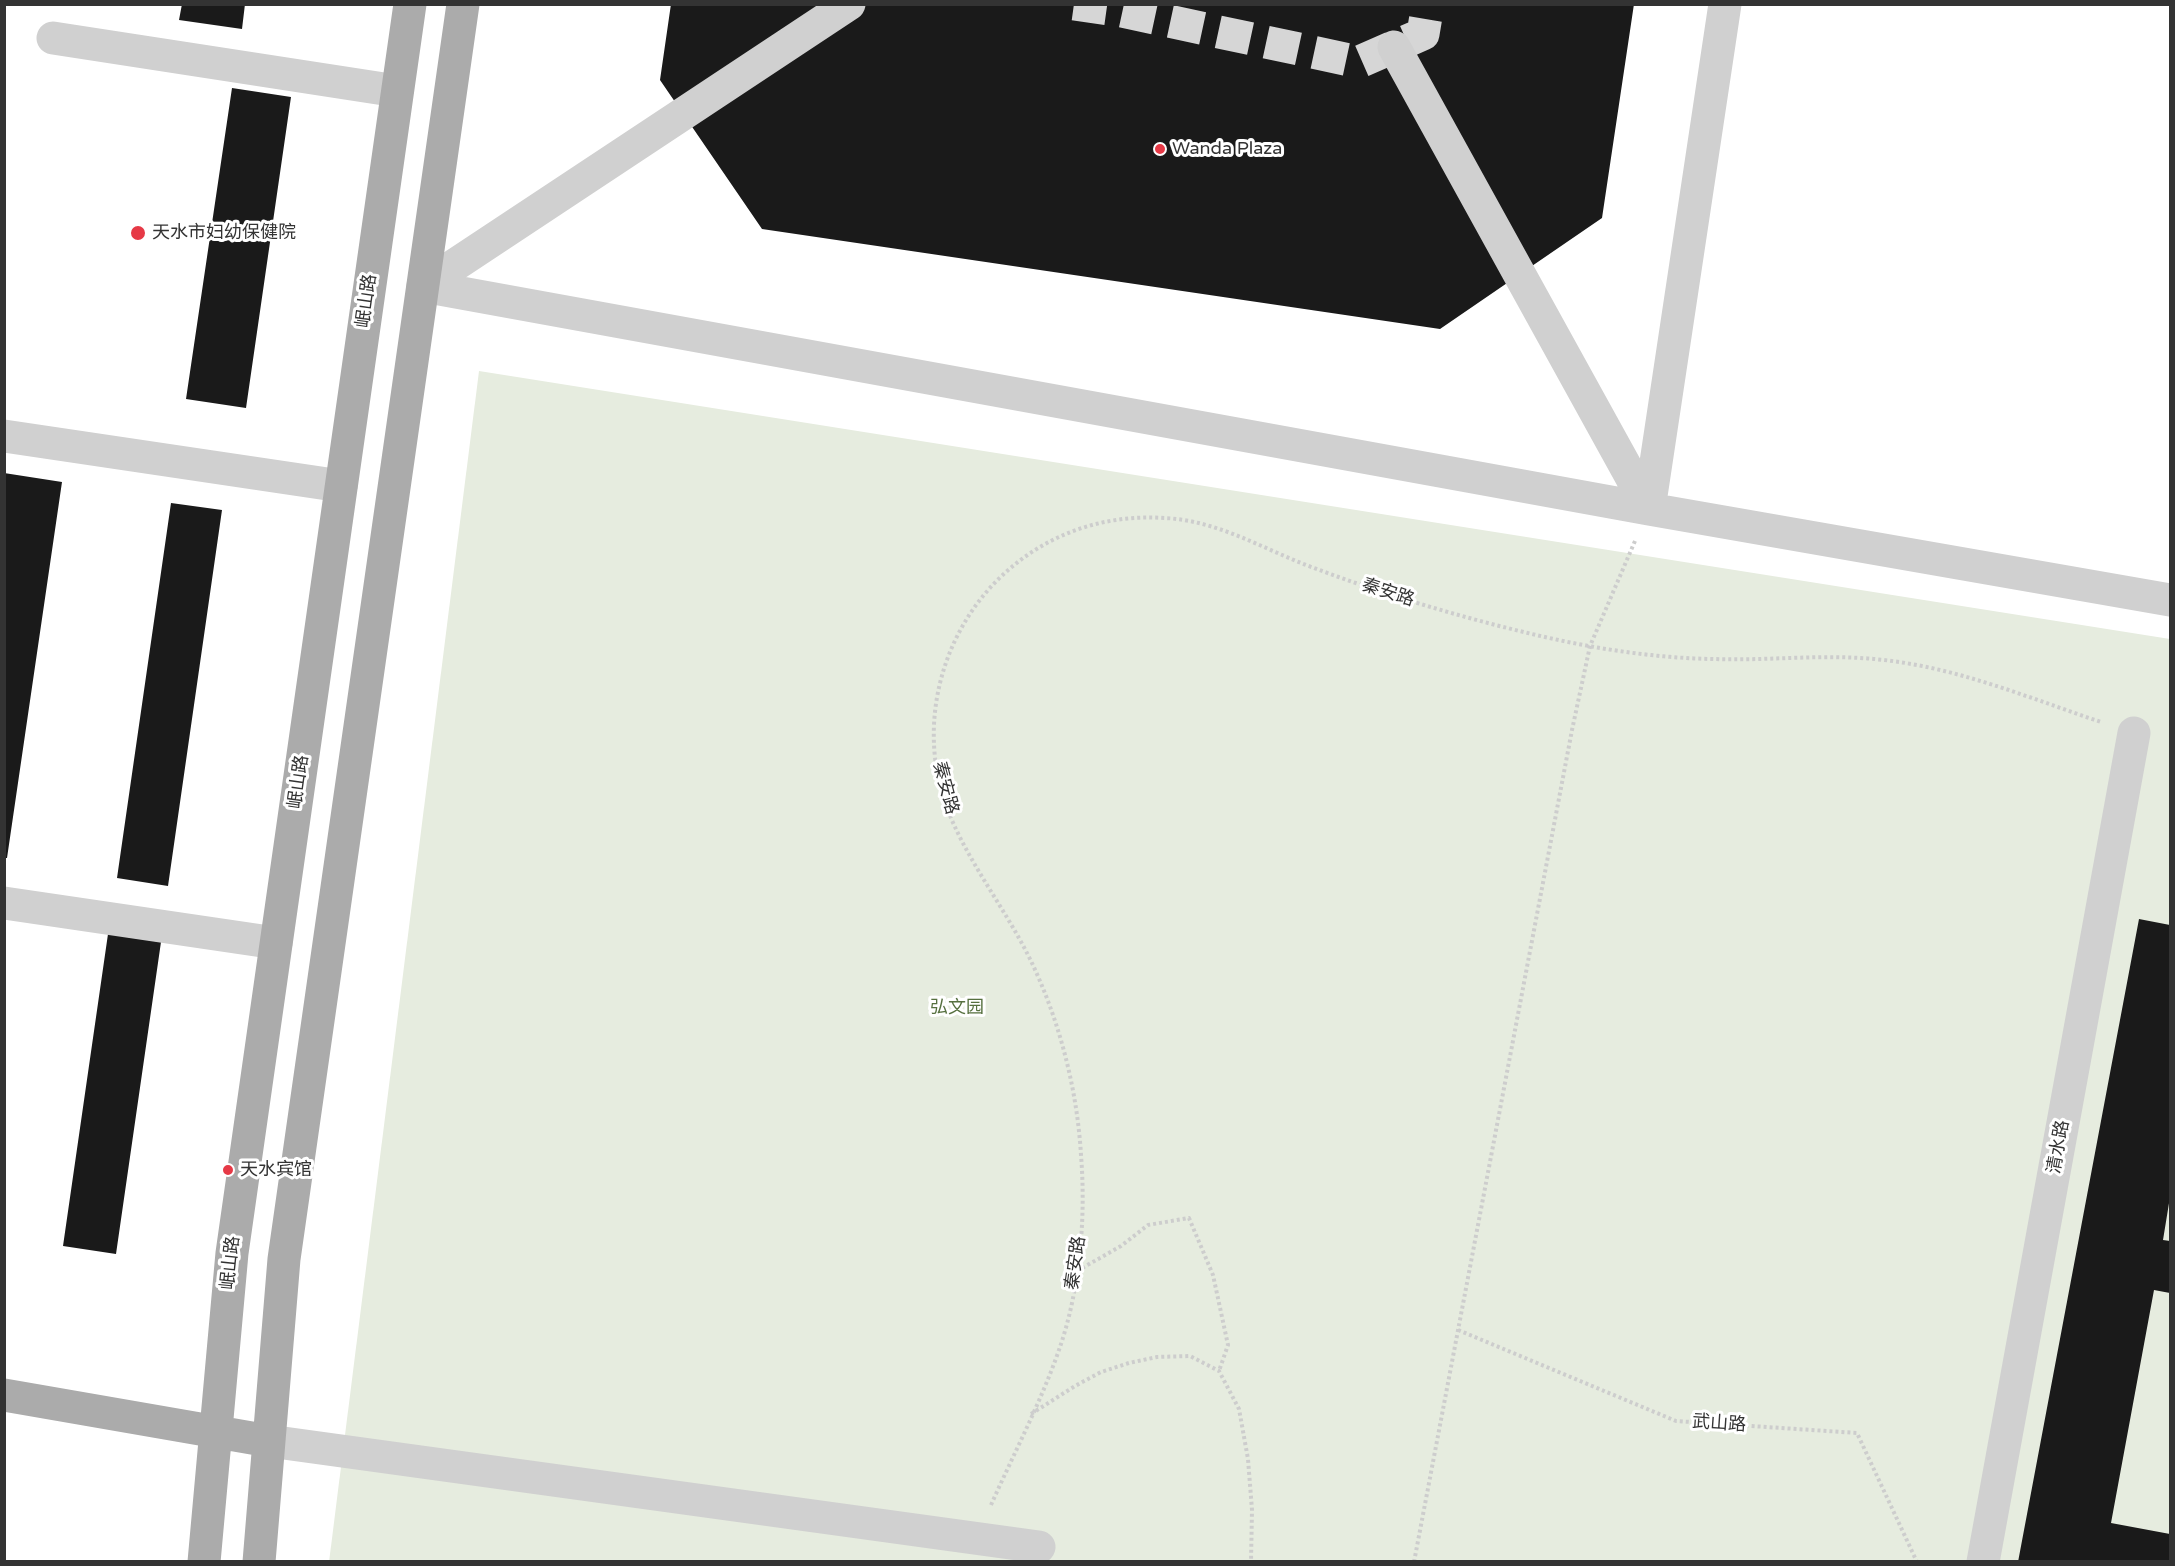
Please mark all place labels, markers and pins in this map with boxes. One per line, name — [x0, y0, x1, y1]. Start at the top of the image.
place label: Wanda Plaza — [1172, 138, 1282, 160]
marker: Wanda Plaza — [1153, 142, 1167, 156]
place label: 天水市妇幼保健院 — [152, 222, 296, 244]
marker: 天水市妇幼保健院 — [129, 224, 147, 242]
place label: 天水宾馆 — [240, 1159, 312, 1181]
marker: 天水宾馆 — [221, 1163, 235, 1177]

